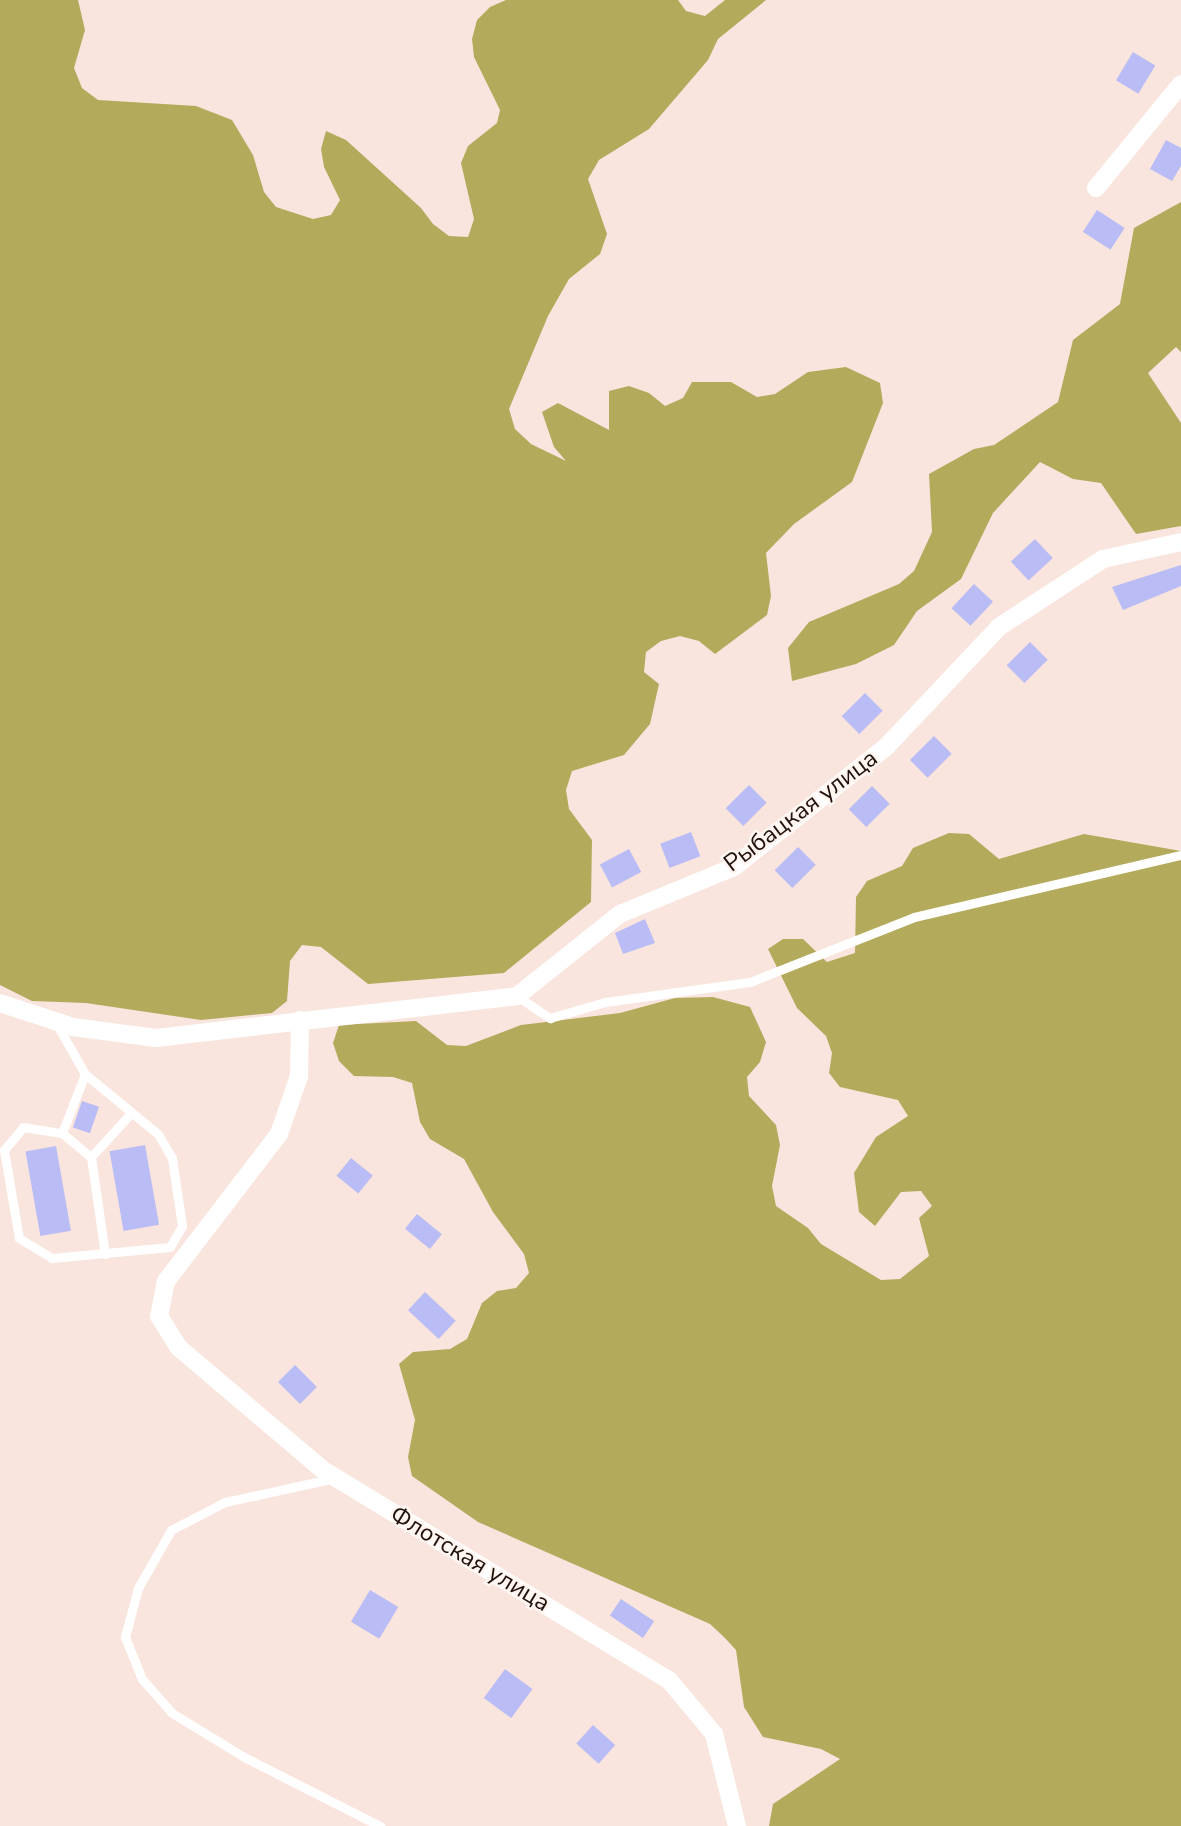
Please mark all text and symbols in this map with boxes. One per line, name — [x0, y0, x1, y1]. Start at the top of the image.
street label: Рыбацкая улица — [718, 744, 884, 878]
street label: Флотская улица — [385, 1500, 555, 1618]

